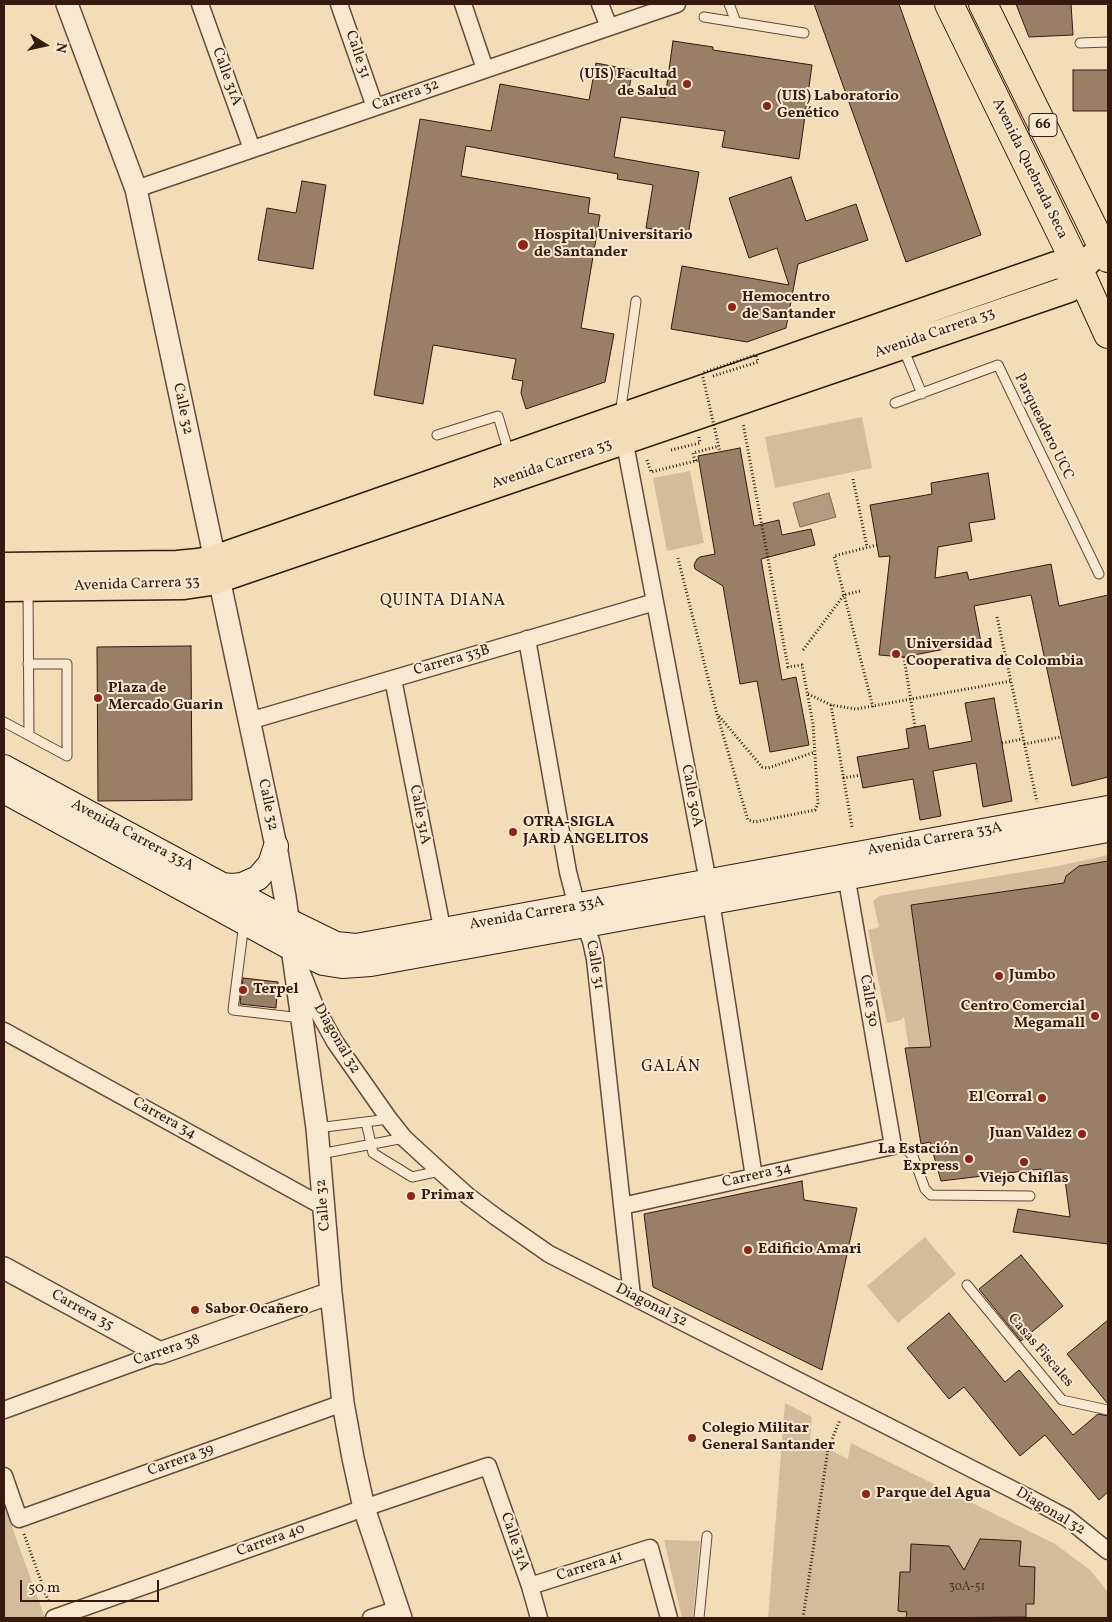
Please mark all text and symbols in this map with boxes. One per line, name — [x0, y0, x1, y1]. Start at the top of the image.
north arrow — [20, 20, 70, 70]
street label: Calle 31 — [340, 28, 374, 82]
text: N — [50, 41, 71, 54]
street label: Calle 31A — [207, 46, 245, 108]
place label: (UIS) Facultad de Salud — [580, 66, 677, 101]
street label: Carrera 32 — [370, 76, 442, 116]
marker: (UIS) Facultad de Salud — [681, 78, 693, 90]
place label: (UIS) Laboratorio Genético — [777, 88, 899, 123]
street label: Avenida Quebrada Seca — [987, 96, 1071, 242]
marker: (UIS) Laboratorio Genético — [761, 100, 773, 112]
road number: 66 — [1029, 114, 1057, 136]
place label: Hospital Universitario de Santander — [534, 227, 693, 262]
marker: Hospital Universitario de Santander — [516, 238, 530, 252]
place label: Hemocentro de Santander — [742, 289, 836, 324]
marker: Hemocentro de Santander — [726, 301, 738, 313]
street label: Avenida Carrera 33 — [873, 305, 997, 363]
street label: Parqueadero UCC — [1009, 371, 1077, 483]
street label: Calle 32 — [168, 382, 196, 436]
street label: Avenida Carrera 33 — [490, 436, 614, 494]
street label: Avenida Carrera 33 — [74, 574, 200, 596]
district label: QUINTA DIANA — [378, 592, 508, 612]
place label: Universidad Cooperativa de Colombia — [906, 636, 1084, 671]
street label: Carrera 33B — [412, 642, 492, 680]
marker: Universidad Cooperativa de Colombia — [890, 648, 902, 660]
place label: Plaza de Mercado Guarin — [108, 680, 223, 715]
marker: Plaza de Mercado Guarin — [92, 692, 104, 704]
street label: Calle 30A — [676, 763, 706, 829]
street label: Calle 32 — [253, 778, 281, 832]
street label: Calle 31A — [404, 784, 434, 846]
street label: Avenida Carrera 33A — [68, 796, 196, 876]
place label: OTRA-SIGLA JARD ANGELITOS — [523, 814, 649, 849]
street label: Avenida Carrera 33A — [866, 819, 1004, 861]
marker: OTRA-SIGLA JARD ANGELITOS — [507, 826, 519, 838]
street label: Avenida Carrera 33A — [468, 893, 606, 935]
street label: Calle 31 — [581, 939, 607, 991]
place label: Jumbo — [1009, 967, 1056, 985]
marker: Jumbo — [993, 970, 1005, 982]
street label: Calle 30 — [855, 973, 881, 1029]
place label: Terpel — [253, 981, 299, 999]
marker: Terpel — [237, 984, 249, 996]
place label: Centro Comercial Megamall — [961, 998, 1085, 1033]
street label: Diagonal 32 — [309, 1001, 363, 1077]
marker: Centro Comercial Megamall — [1089, 1010, 1101, 1022]
district label: GALÁN — [641, 1058, 701, 1078]
place label: El Corral — [969, 1089, 1032, 1107]
marker: El Corral — [1036, 1092, 1048, 1104]
street label: Carrera 34 — [129, 1094, 199, 1144]
place label: Juan Valdez — [990, 1125, 1072, 1143]
marker: Juan Valdez — [1076, 1128, 1088, 1140]
place label: La Estación Express — [878, 1141, 959, 1176]
marker: La Estación Express — [963, 1153, 975, 1165]
marker: Viejo Chiflas — [1018, 1156, 1030, 1168]
street label: Carrera 34 — [721, 1159, 793, 1193]
place label: Viejo Chiflas — [979, 1170, 1069, 1188]
street label: Calle 32 — [313, 1178, 335, 1232]
place label: Primax — [421, 1187, 474, 1205]
marker: Primax — [405, 1190, 417, 1202]
place label: Edificio Amari — [758, 1241, 862, 1259]
marker: Edificio Amari — [742, 1244, 754, 1256]
street label: Diagonal 32 — [612, 1280, 690, 1332]
street label: Carrera 35 — [48, 1286, 116, 1336]
place label: Sabor Ocañero — [205, 1301, 309, 1319]
marker: Sabor Ocañero — [189, 1304, 201, 1316]
street label: Casas Fiscales — [1003, 1311, 1077, 1391]
street label: Carrera 38 — [131, 1331, 203, 1371]
place label: Colegio Militar General Santander — [702, 1420, 835, 1455]
marker: Colegio Militar General Santander — [686, 1432, 698, 1444]
street label: Carrera 39 — [146, 1441, 216, 1481]
street label: Diagonal 32 — [1012, 1484, 1088, 1540]
place label: Parque del Agua — [876, 1485, 991, 1503]
marker: Parque del Agua — [860, 1488, 872, 1500]
street label: Calle 31A — [496, 1511, 532, 1573]
street label: Carrera 40 — [234, 1520, 308, 1562]
street label: Carrera 41 — [555, 1548, 625, 1586]
scale bar — [22, 1570, 161, 1602]
text: 50 m — [28, 1578, 60, 1599]
house number: 30A-51 — [949, 1581, 985, 1595]

